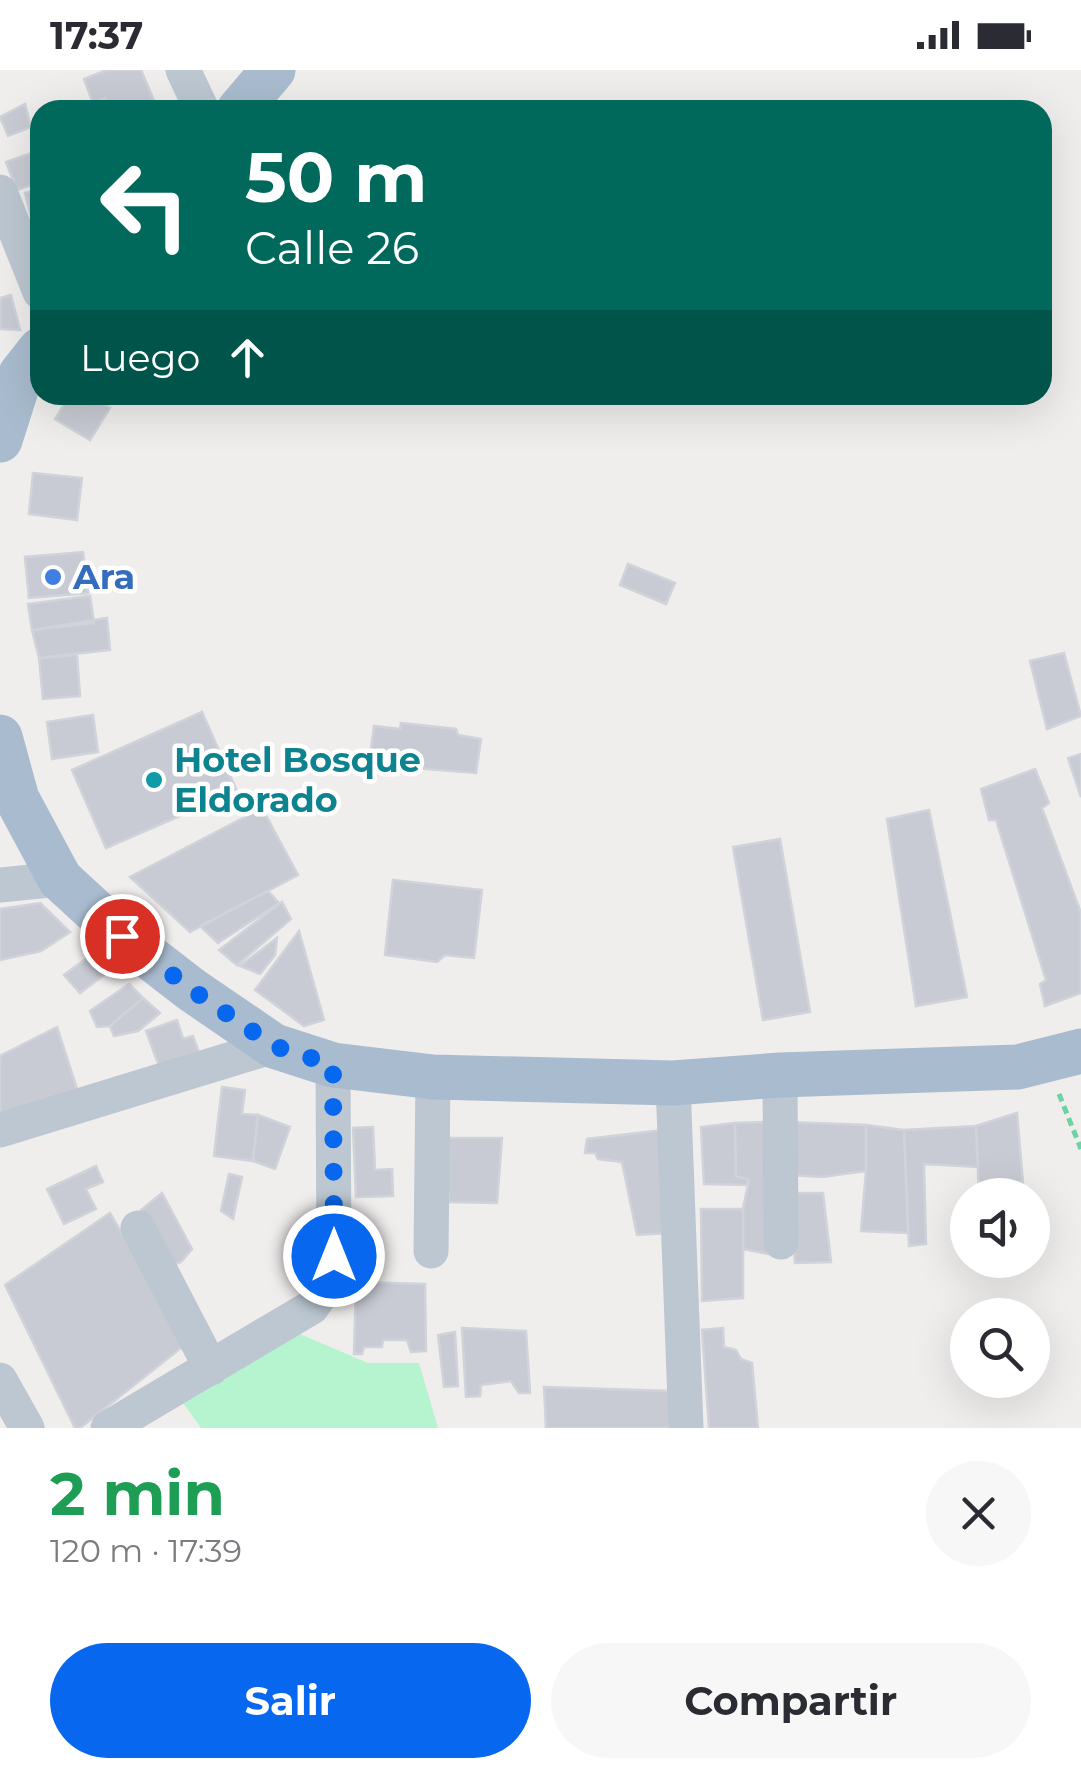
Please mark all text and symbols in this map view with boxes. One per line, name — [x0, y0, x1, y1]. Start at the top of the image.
text: 17:37 — [50, 12, 143, 59]
text: 50 m — [245, 134, 427, 220]
icon: left — [80, 140, 210, 270]
text: Calle 26 — [245, 220, 419, 275]
icon: ahead — [220, 330, 275, 385]
text: Luego — [80, 334, 200, 381]
place label: Ara — [72, 555, 135, 598]
marker: Ara — [42, 566, 64, 588]
place label: Hotel Bosque Eldorado — [174, 738, 421, 821]
marker: Hotel Bosque Eldorado — [143, 769, 165, 791]
pin — [80, 894, 165, 979]
icon: arrive — [95, 909, 150, 964]
map controls — [950, 1178, 1050, 1398]
button: sound — [950, 1178, 1050, 1278]
position arrow — [282, 1204, 386, 1308]
button: search — [950, 1298, 1050, 1398]
text: 2 min — [50, 1457, 225, 1530]
button: close — [926, 1461, 1031, 1566]
text: 120 m · 17:39 — [50, 1531, 242, 1570]
button: Salir — [50, 1643, 531, 1758]
button: Compartir — [551, 1643, 1031, 1758]

